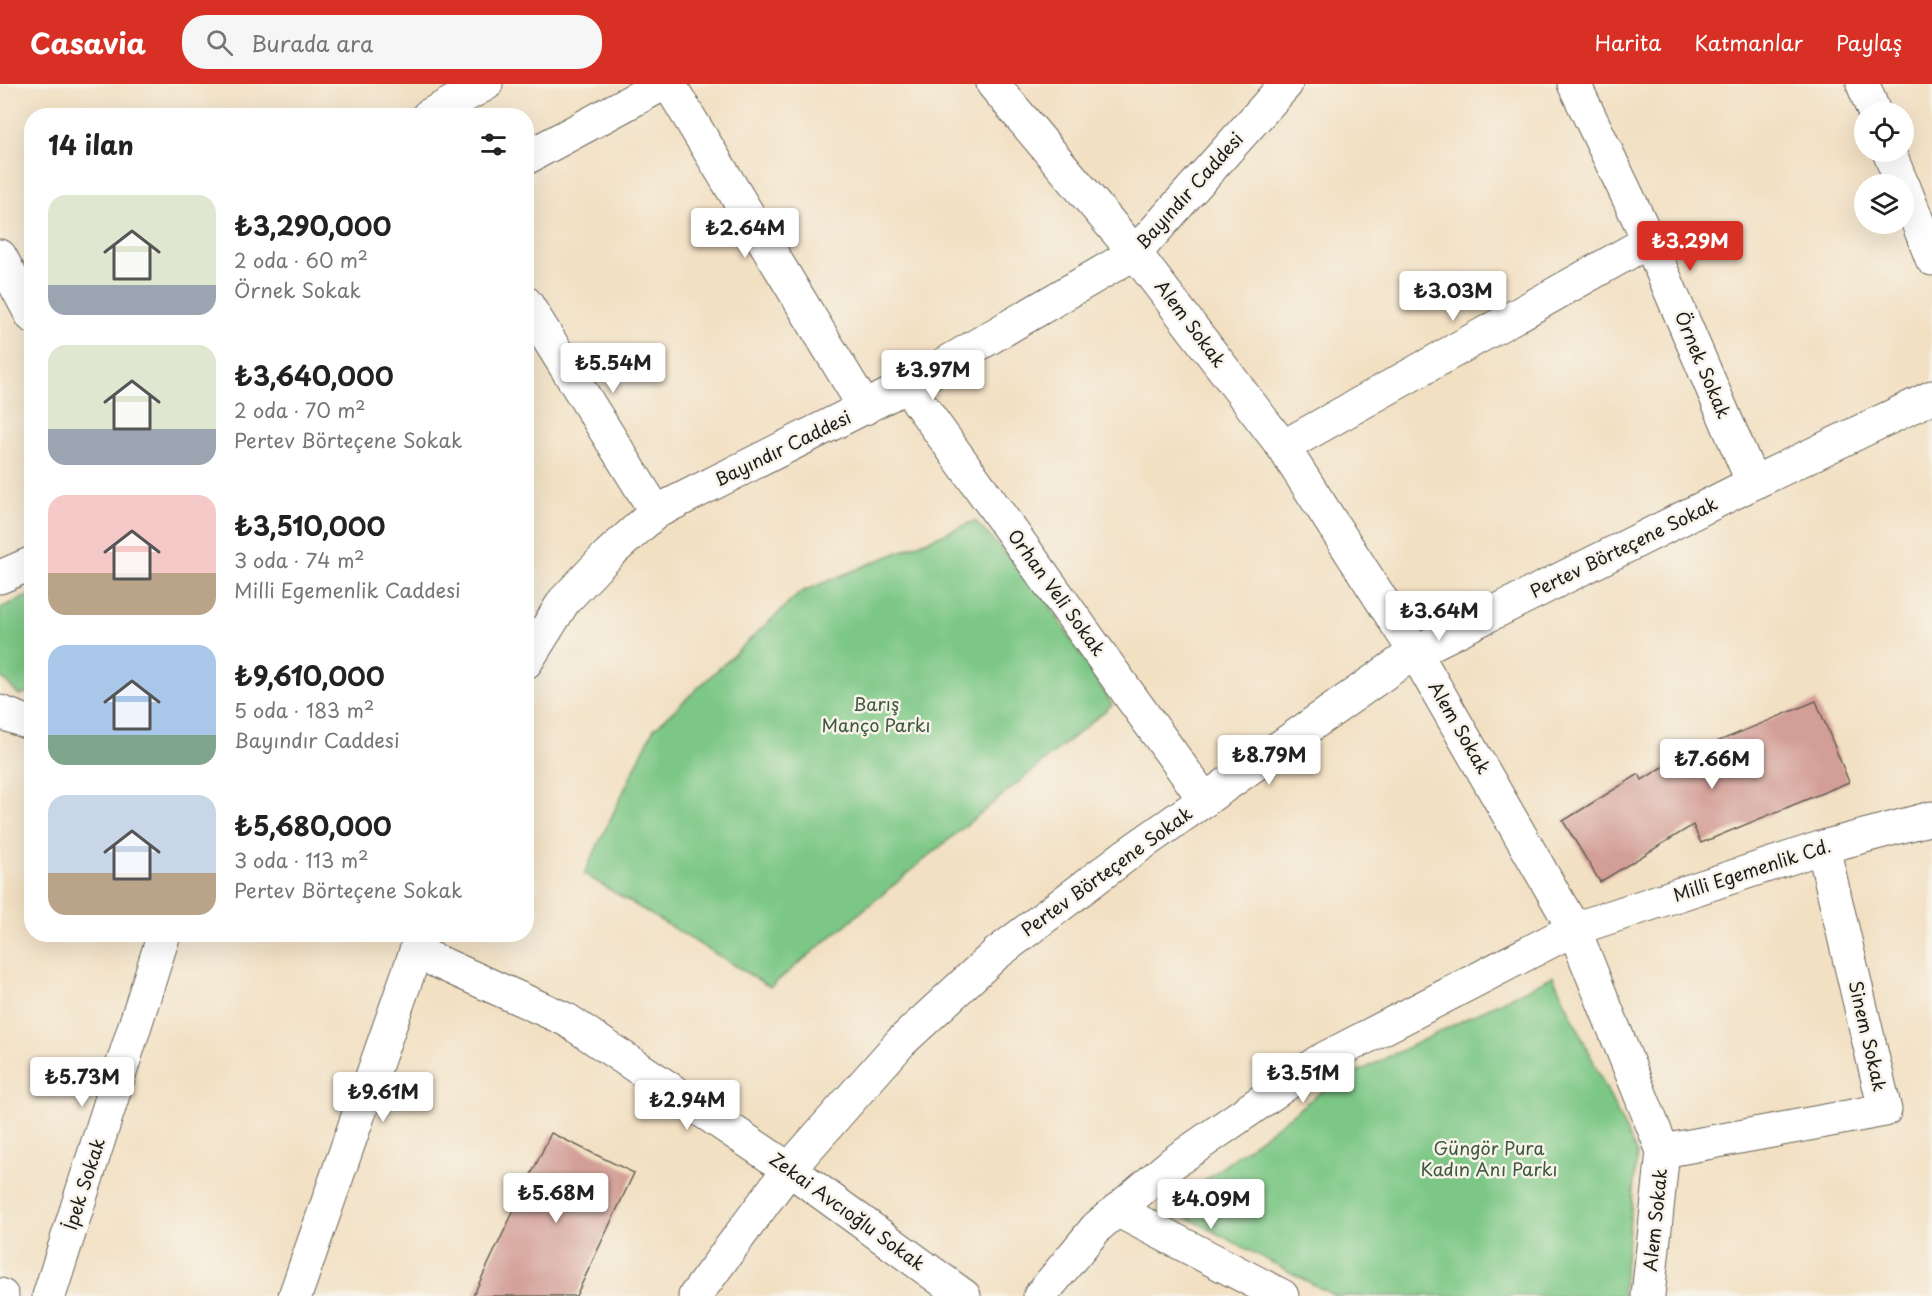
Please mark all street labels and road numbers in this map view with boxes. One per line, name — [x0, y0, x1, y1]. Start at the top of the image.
street label: Bayındır Caddesi — [1129, 126, 1249, 254]
street label: Alem Sokak — [1149, 274, 1233, 373]
street label: Örnek Sokak — [1669, 307, 1738, 422]
street label: Bayındır Caddesi — [709, 403, 855, 492]
street label: Pertev Börteçene Sokak — [1525, 489, 1722, 604]
street label: Orhan Veli Sokak — [1002, 523, 1112, 661]
street label: Alem Sokak — [1423, 676, 1498, 779]
street label: Pertev Börteçene Sokak — [1015, 799, 1197, 942]
street label: Milli Egemenlik Cd. — [1669, 831, 1834, 908]
street label: Sinem Sokak — [1843, 978, 1894, 1094]
street label: İpek Sokak — [56, 1134, 111, 1233]
street label: Zekai Avcıoğlu Sokak — [765, 1145, 931, 1277]
street label: Alem Sokak — [1636, 1167, 1673, 1273]

